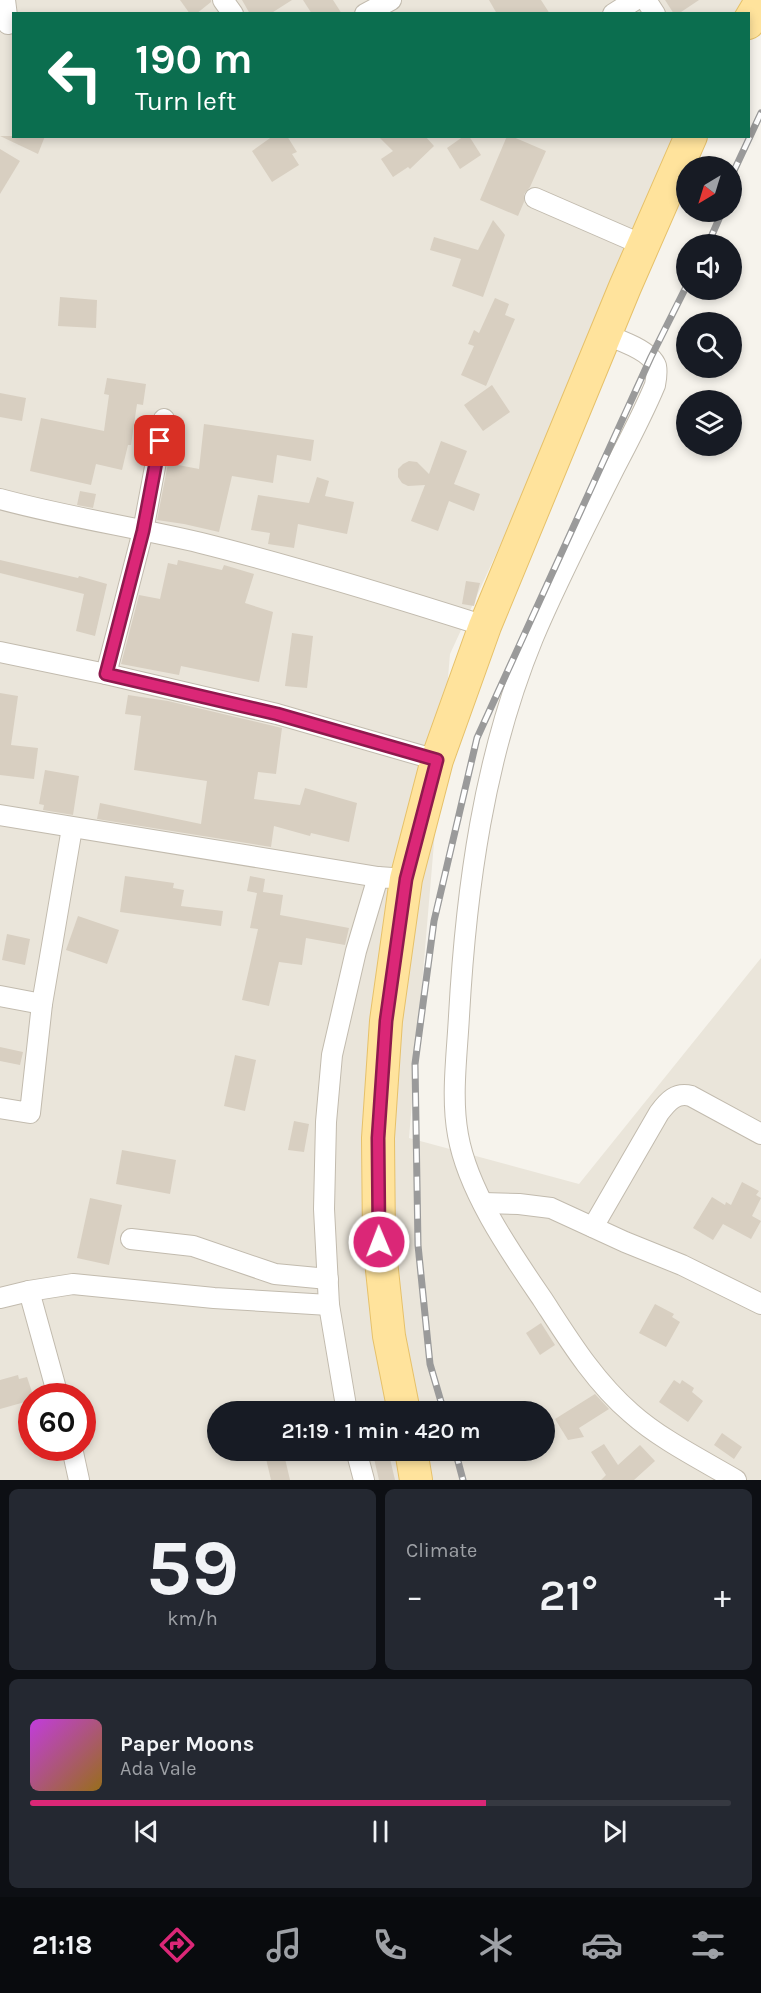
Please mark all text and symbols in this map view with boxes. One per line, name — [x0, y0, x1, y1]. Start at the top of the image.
text: 190 m — [135, 34, 253, 84]
icon: left — [36, 36, 114, 114]
text: Turn left — [135, 85, 236, 117]
north arrow — [676, 156, 742, 222]
map controls — [676, 156, 742, 456]
button: sound — [676, 234, 742, 300]
button: search — [676, 312, 742, 378]
button: layers — [676, 390, 742, 456]
pin — [134, 415, 185, 466]
icon: arrive — [143, 424, 176, 457]
position arrow — [347, 1210, 411, 1274]
speed limit sign: 60 — [18, 1383, 96, 1461]
text: 21:19 · 1 min · 420 m — [282, 1418, 480, 1444]
text: 59 — [146, 1522, 239, 1614]
text: Climate — [406, 1539, 477, 1562]
text: 21° — [539, 1569, 598, 1621]
text: − — [406, 1577, 423, 1615]
text: + — [714, 1577, 731, 1615]
text: km/h — [167, 1607, 218, 1630]
text: Paper Moons — [120, 1731, 254, 1757]
text: Ada Vale — [120, 1757, 197, 1780]
icon: previous — [130, 1815, 163, 1848]
icon: pause — [364, 1815, 397, 1848]
icon: next — [598, 1815, 631, 1848]
icon: directions — [156, 1924, 198, 1966]
icon: music — [263, 1924, 305, 1966]
icon: phone — [369, 1924, 411, 1966]
icon: climate — [475, 1924, 517, 1966]
icon: car — [581, 1924, 623, 1966]
icon: filters — [687, 1924, 729, 1966]
text: 21:18 — [32, 1929, 92, 1961]

